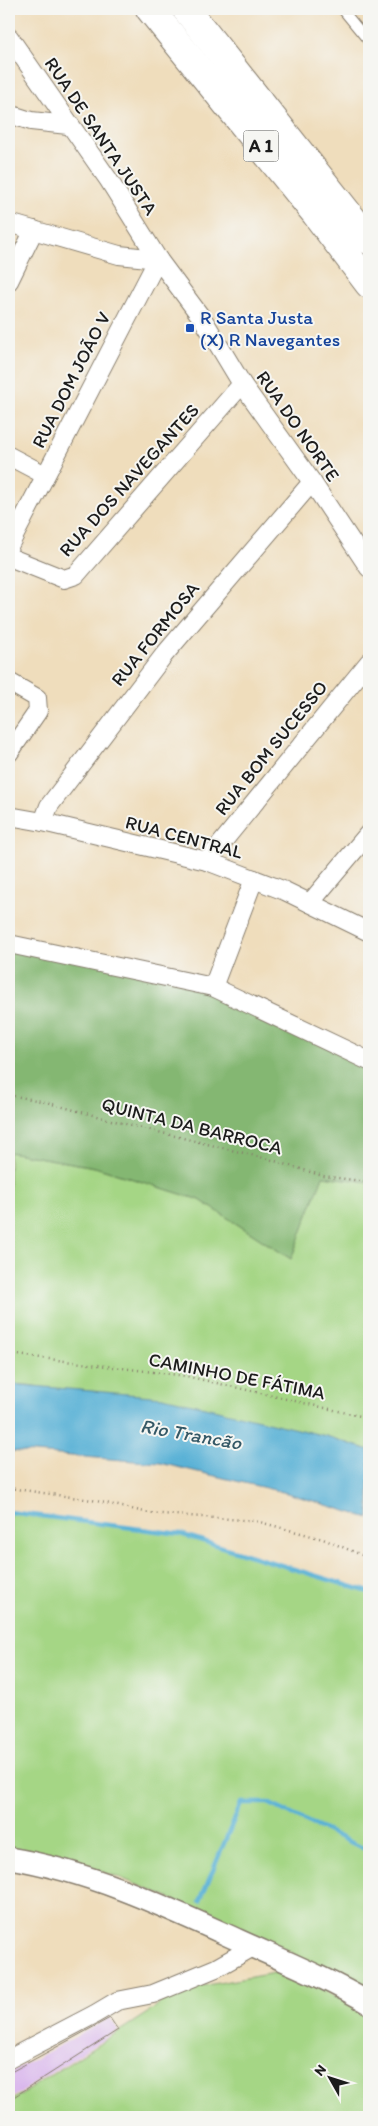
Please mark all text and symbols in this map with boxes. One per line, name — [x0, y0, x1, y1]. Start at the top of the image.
street label: RUA DE SANTA JUSTA — [40, 53, 162, 219]
road number: A 1 — [244, 130, 278, 162]
place label: R Santa Justa (X) R Navegantes — [200, 306, 340, 351]
street label: RUA DOM JOÃO V — [27, 308, 115, 452]
marker: R Santa Justa (X) R Navegantes — [184, 322, 196, 334]
street label: RUA DO NORTE — [251, 366, 345, 486]
street label: RUA DOS NAVEGANTES — [54, 399, 204, 561]
street label: RUA FORMOSA — [106, 577, 204, 691]
street label: RUA BOM SUCESSO — [210, 676, 332, 820]
street label: RUA CENTRAL — [123, 810, 245, 864]
street label: QUINTA DA BARROCA — [99, 1092, 285, 1160]
street label: CAMINHO DE FÁTIMA — [147, 1348, 327, 1404]
water label: Rio Trancão — [139, 1413, 244, 1455]
north arrow — [306, 2054, 356, 2104]
text: N — [311, 2061, 330, 2079]

